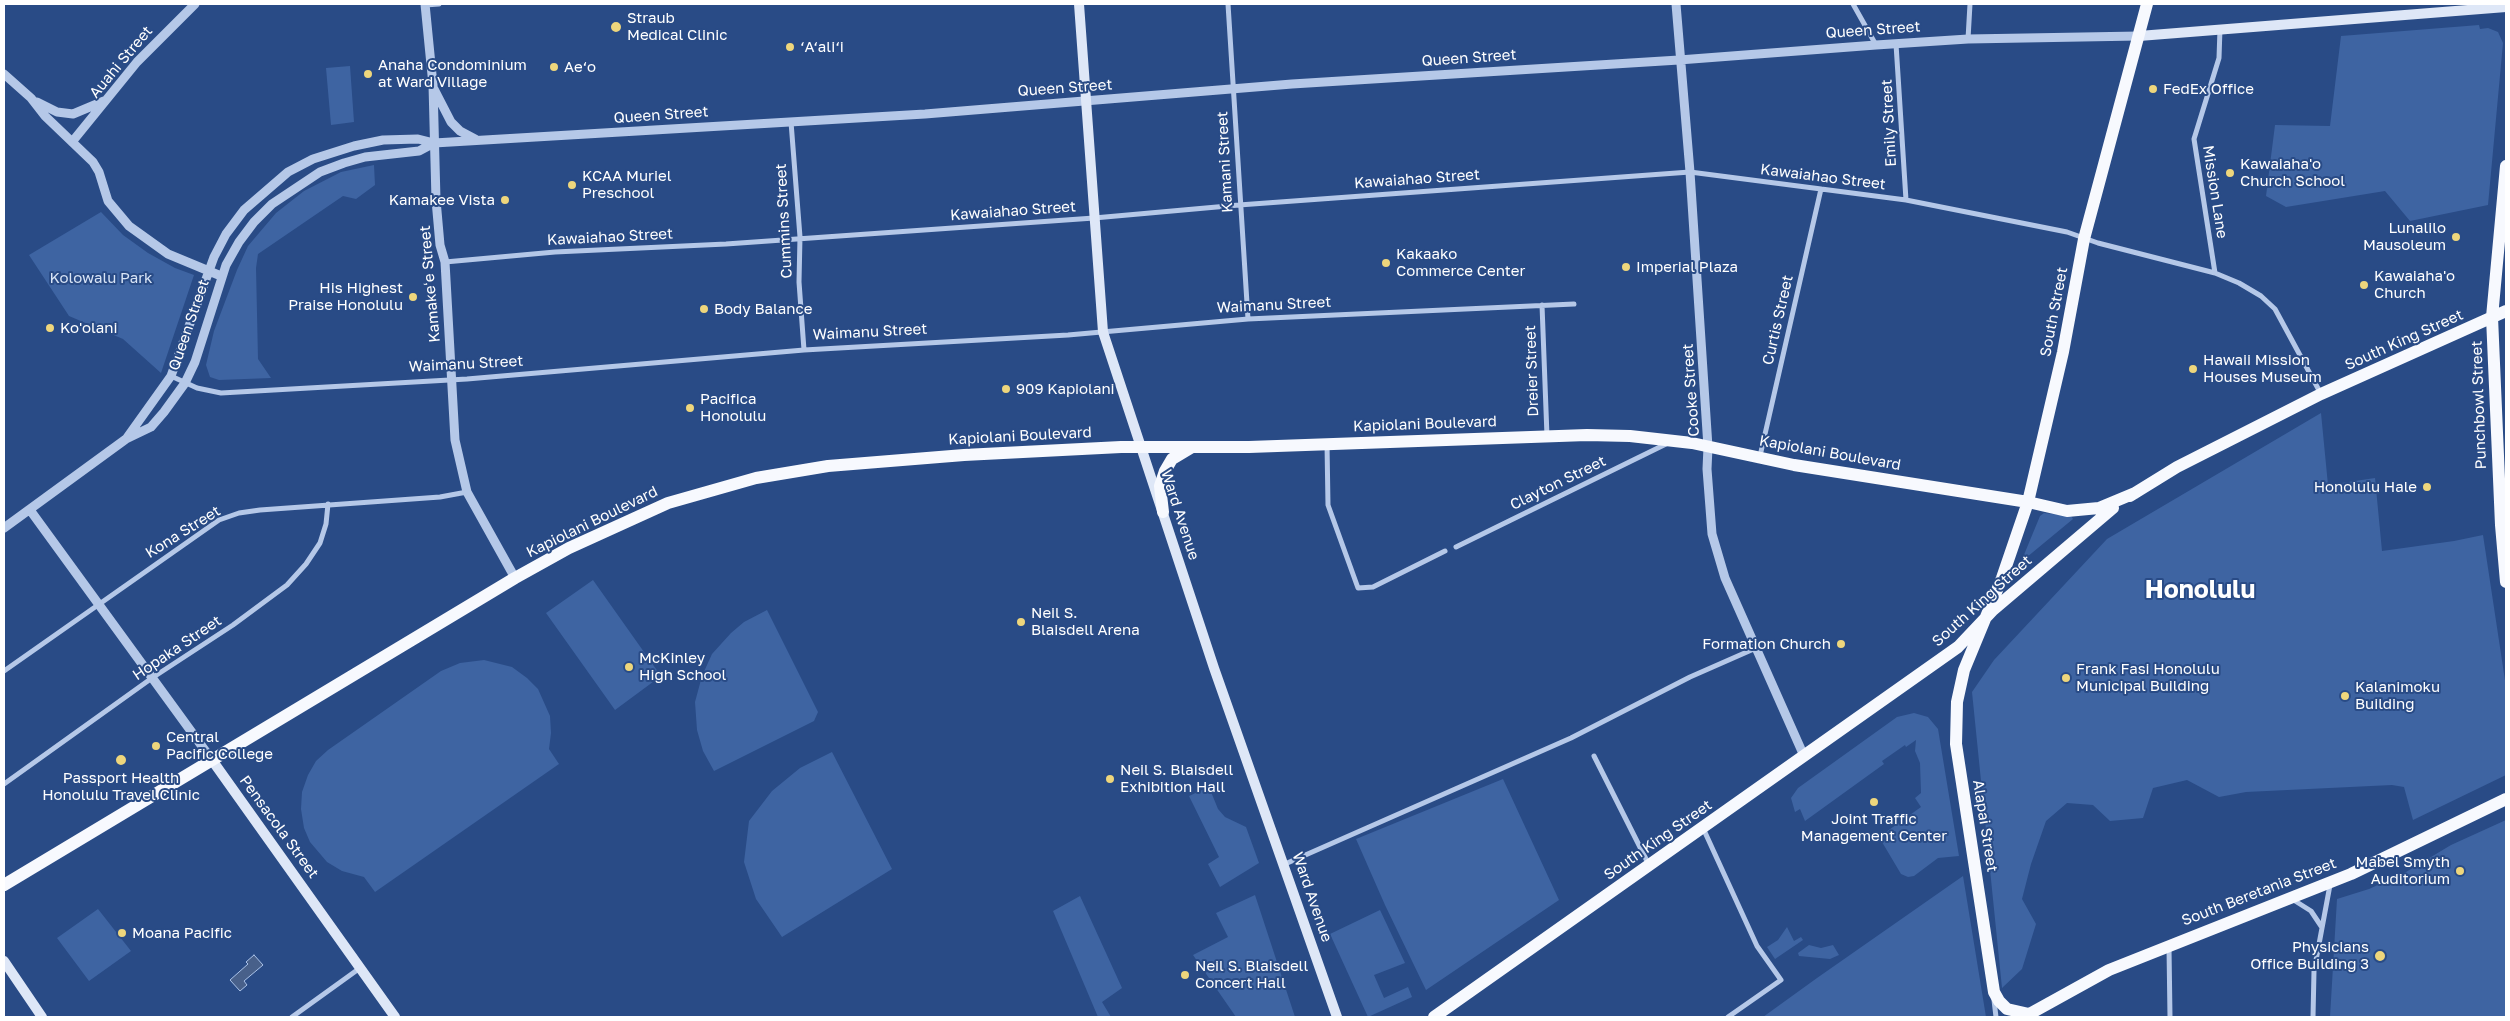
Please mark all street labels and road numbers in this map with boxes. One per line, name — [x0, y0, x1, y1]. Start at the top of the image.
street label: Queen Street — [1825, 18, 1921, 42]
street label: Auahi Street — [86, 22, 156, 102]
street label: Queen Street — [1421, 46, 1517, 70]
street label: Queen Street — [1017, 76, 1113, 100]
street label: Emily Street — [1878, 79, 1900, 167]
street label: Queen Street — [613, 103, 709, 127]
street label: Kamani Street — [1213, 111, 1237, 213]
street label: Mission Lane — [2199, 144, 2231, 240]
street label: Kawaiahao Street — [1759, 160, 1887, 194]
street label: Cummins Street — [772, 163, 796, 279]
street label: Kawaiahao Street — [1353, 166, 1481, 192]
street label: Kawaiahao Street — [949, 198, 1077, 224]
street label: Kamakeʻe Street — [416, 225, 444, 343]
street label: Kawaiahao Street — [547, 225, 673, 249]
street label: South Street — [2036, 266, 2072, 358]
street label: Curtis Street — [1759, 273, 1797, 367]
street label: Queen Street — [165, 277, 213, 373]
street label: Waimanu Street — [1216, 293, 1332, 317]
street label: South King Street — [2342, 306, 2466, 374]
street label: Waimanu Street — [812, 320, 928, 344]
street label: Dreier Street — [1521, 325, 1543, 417]
street label: Punchbowl Street — [2468, 340, 2490, 470]
street label: Cooke Street — [1679, 343, 1703, 437]
street label: Waimanu Street — [408, 352, 524, 376]
street label: Kapiolani Boulevard — [1353, 412, 1497, 436]
street label: Kapiolani Boulevard — [948, 423, 1092, 449]
street label: Kapiolani Boulevard — [1758, 432, 1902, 474]
street label: Clayton Street — [1507, 452, 1609, 514]
street label: Ward Avenue — [1157, 468, 1203, 562]
street label: Kapiolani Boulevard — [523, 482, 661, 562]
street label: Kona Street — [142, 502, 224, 562]
street label: South King Street — [1929, 552, 2035, 650]
street label: Hopaka Street — [129, 612, 225, 684]
street label: Pensacola Street — [236, 772, 322, 882]
street label: Alapai Street — [1969, 779, 2001, 873]
street label: South King Street — [1601, 796, 1715, 884]
street label: Ward Avenue — [1288, 850, 1336, 944]
street label: South Beretania Street — [2179, 854, 2339, 930]

